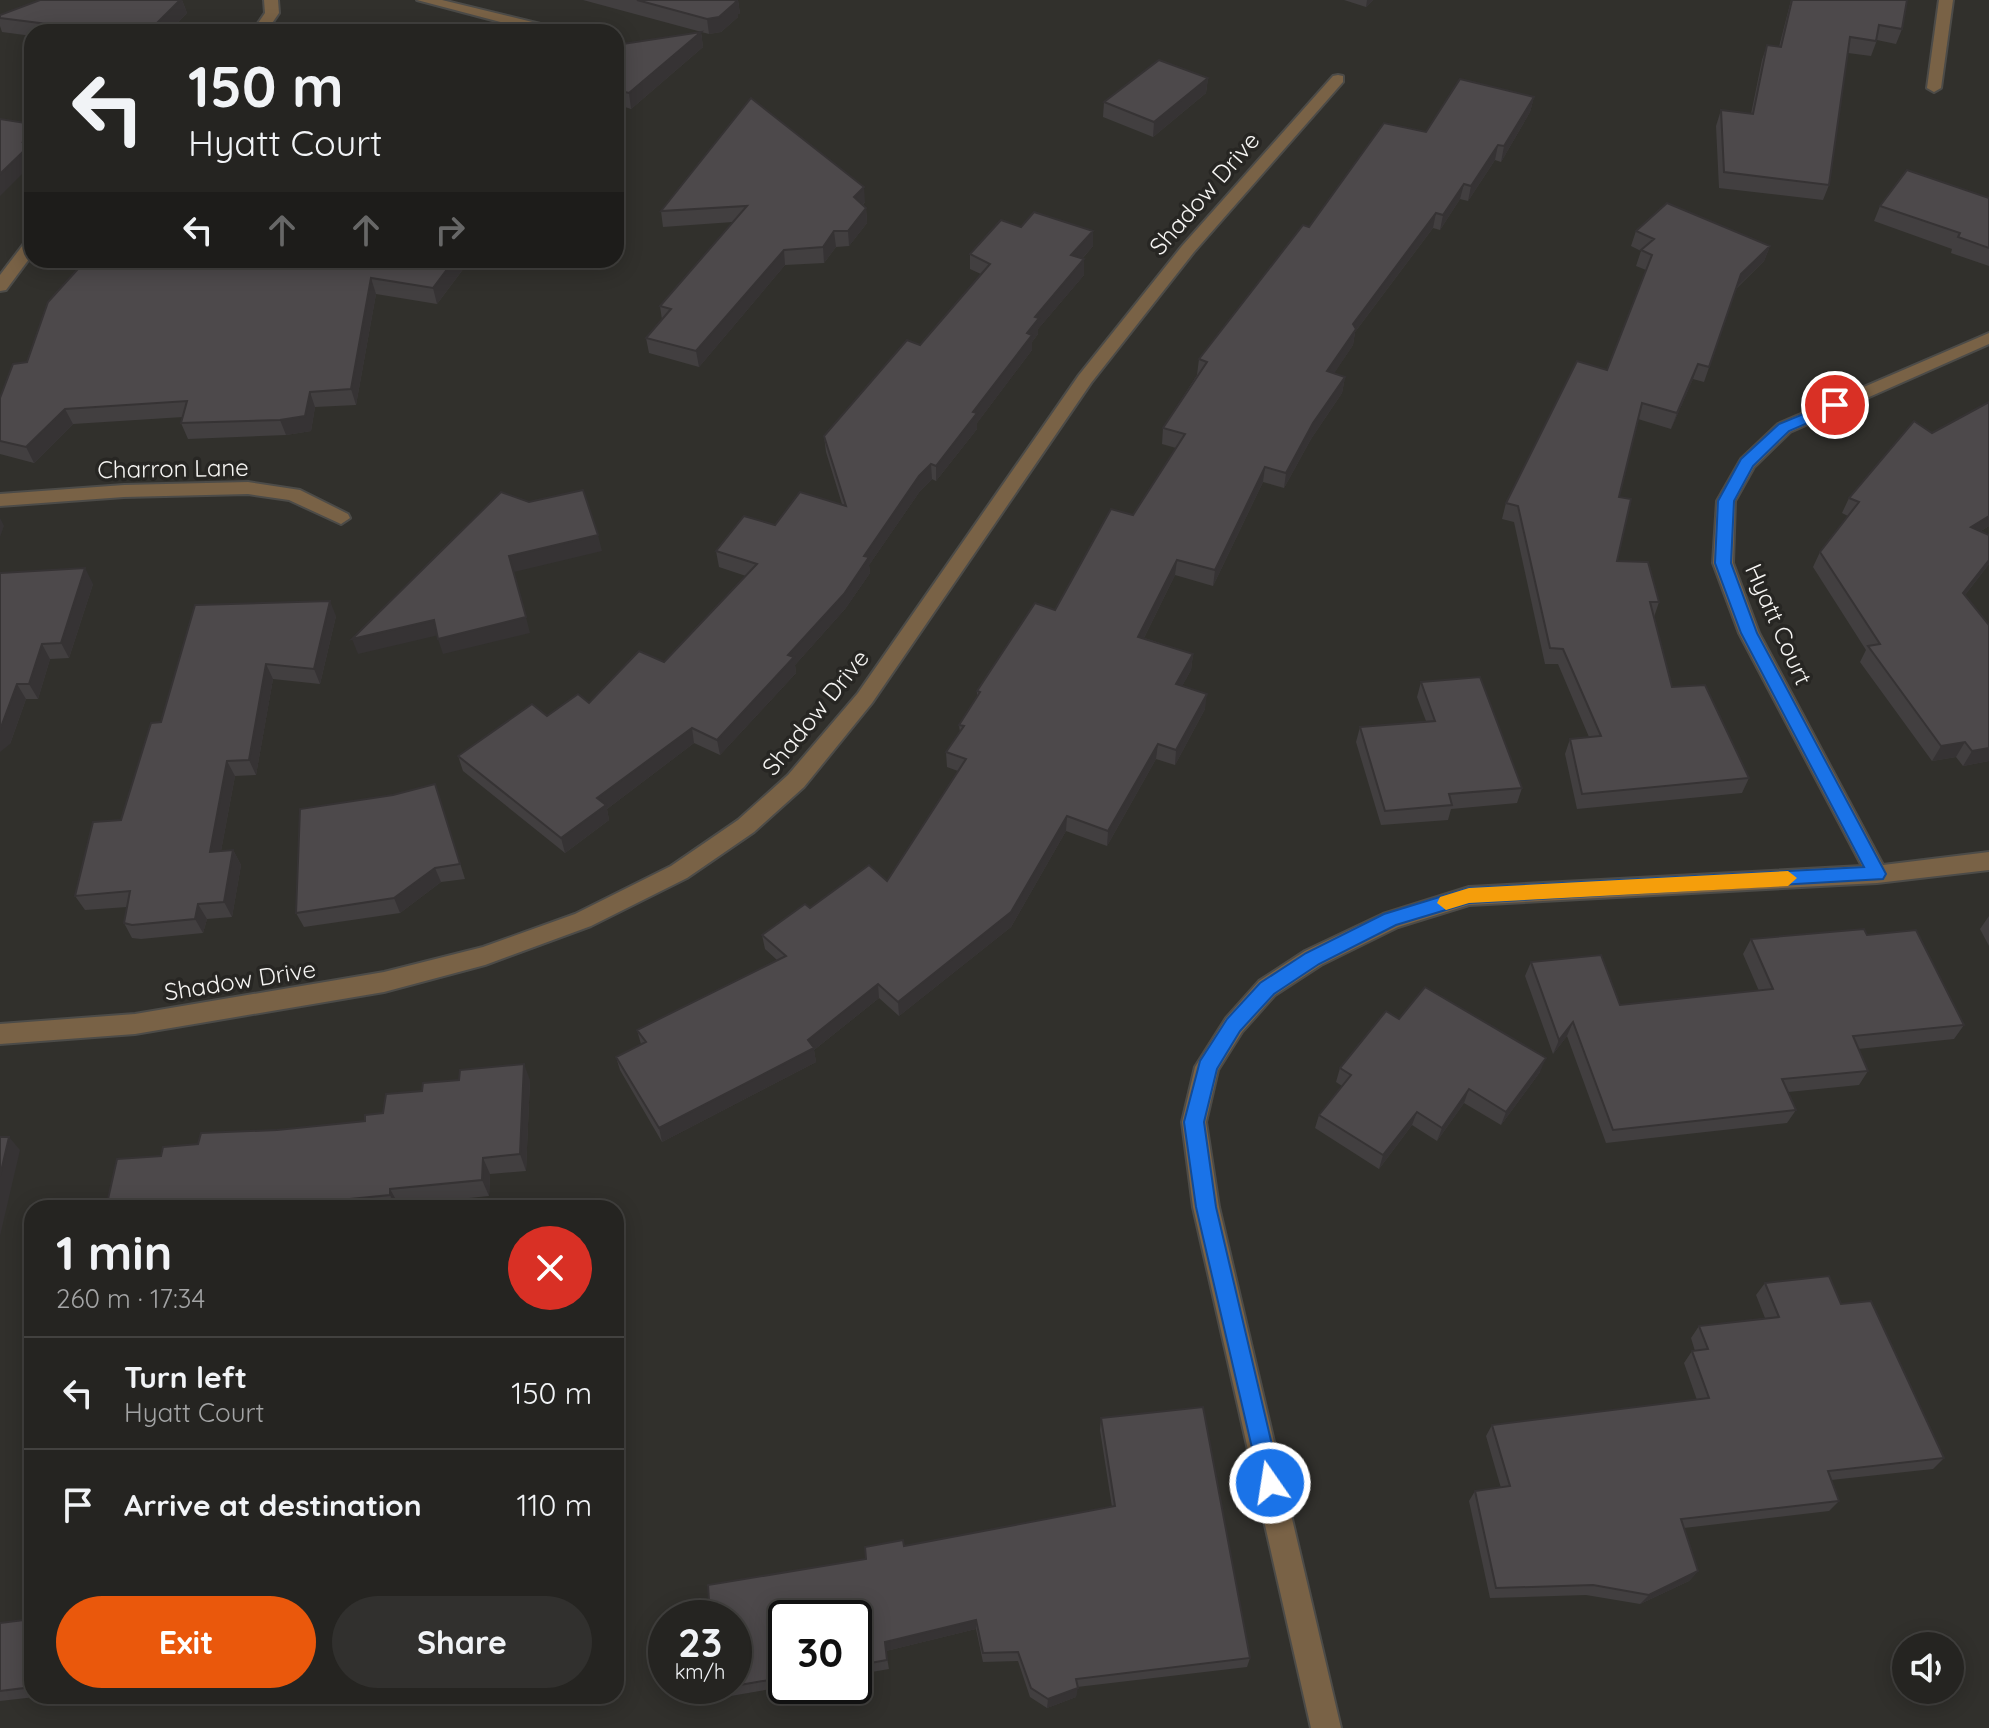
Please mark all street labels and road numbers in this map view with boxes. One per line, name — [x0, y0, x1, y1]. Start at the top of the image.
street label: Shadow Drive — [1142, 125, 1266, 261]
street label: Charron Lane — [97, 452, 249, 484]
street label: Hyatt Court — [1739, 559, 1819, 689]
street label: Shadow Drive — [755, 643, 875, 781]
street label: Shadow Drive — [162, 953, 318, 1007]

